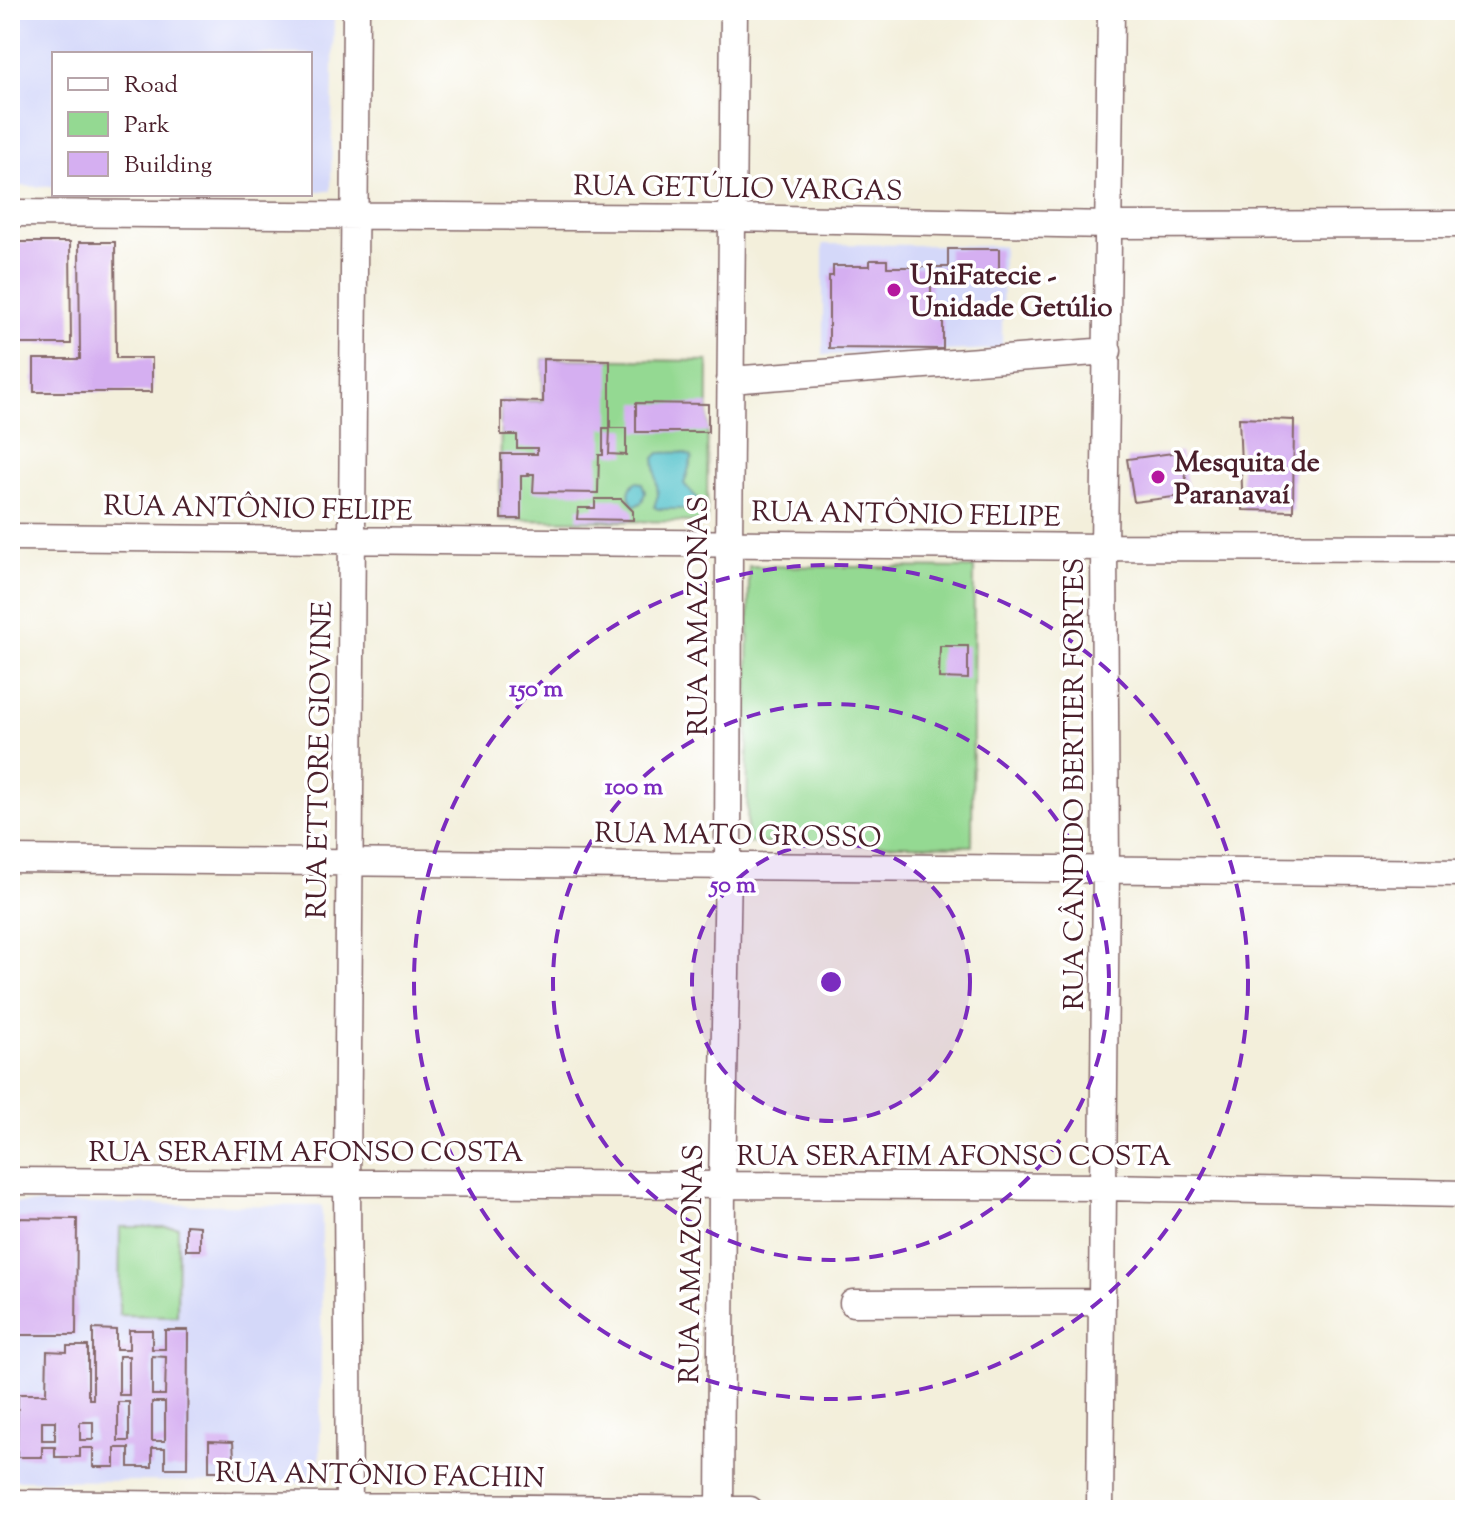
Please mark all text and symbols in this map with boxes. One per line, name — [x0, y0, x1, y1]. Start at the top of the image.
legend — [52, 52, 312, 196]
text: Road — [124, 69, 178, 103]
text: Park — [124, 109, 170, 143]
text: Building — [124, 149, 213, 183]
street label: RUA GETÚLIO VARGAS — [573, 167, 903, 213]
place label: UniFatecie - Unidade Getúlio — [910, 257, 1113, 329]
marker: UniFatecie - Unidade Getúlio — [885, 281, 903, 299]
place label: Mesquita de Paranavaí — [1174, 444, 1320, 516]
marker: Mesquita de Paranavaí — [1149, 468, 1167, 486]
street label: RUA ANTÔNIO FELIPE — [103, 487, 413, 533]
street label: RUA ANTÔNIO FELIPE — [751, 493, 1061, 539]
street label: RUA AMAZONAS — [680, 496, 720, 736]
street label: RUA CÂNDIDO BERTIER FORTES — [1056, 558, 1096, 1010]
street label: RUA ETTORE GIOVINE — [298, 601, 344, 919]
text: 150 m — [509, 673, 563, 707]
text: 100 m — [605, 771, 663, 805]
street label: RUA MATO GROSSO — [594, 814, 882, 860]
text: 50 m — [708, 869, 756, 903]
centre of rings — [817, 968, 845, 996]
street label: RUA SERAFIM AFONSO COSTA — [89, 1134, 524, 1174]
street label: RUA SERAFIM AFONSO COSTA — [737, 1138, 1172, 1178]
street label: RUA AMAZONAS — [671, 1144, 715, 1384]
street label: RUA ANTÔNIO FACHIN — [215, 1454, 545, 1500]

